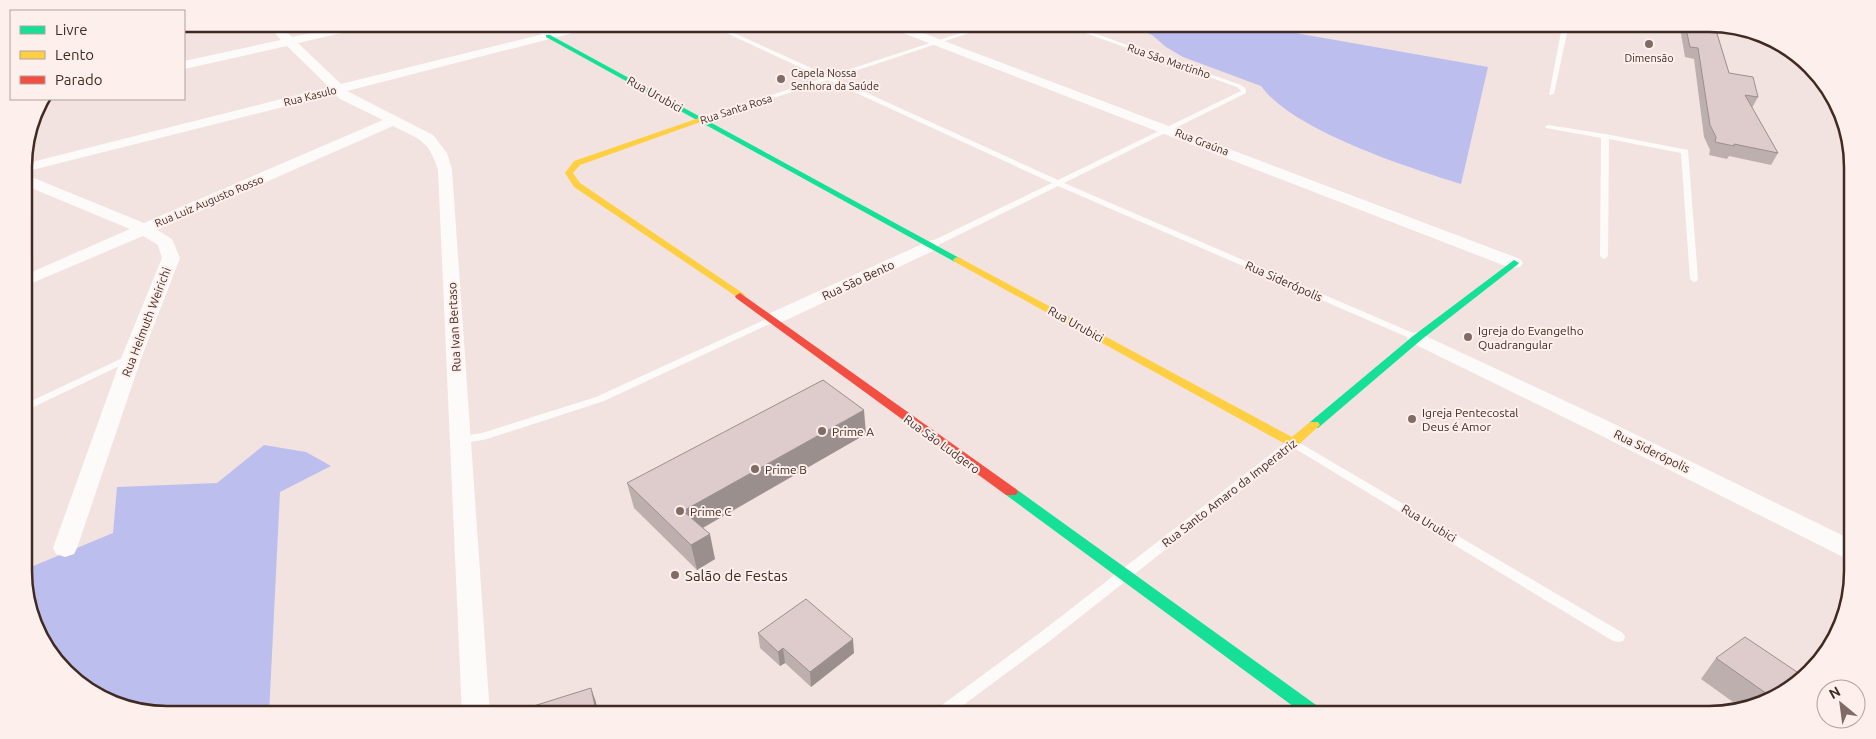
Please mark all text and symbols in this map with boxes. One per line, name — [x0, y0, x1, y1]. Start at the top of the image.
legend — [10, 10, 185, 100]
text: Livre — [55, 21, 88, 38]
marker: Dimensão — [1643, 38, 1655, 50]
street label: Rua São Martinho — [1126, 41, 1212, 81]
text: Lento — [55, 46, 94, 63]
place label: Dimensão — [1624, 52, 1674, 64]
place label: Capela Nossa Senhora da Saúde — [791, 67, 879, 92]
text: Parado — [55, 71, 102, 88]
street label: Rua Urubici — [625, 73, 685, 115]
marker: Capela Nossa Senhora da Saúde — [775, 73, 787, 85]
street label: Rua Kasulo — [282, 84, 338, 108]
street label: Rua Santa Rosa — [698, 92, 774, 126]
street label: Rua Graúna — [1173, 126, 1231, 158]
street label: Rua Luiz Augusto Rosso — [153, 173, 265, 229]
street label: Rua São Bento — [820, 258, 896, 302]
street label: Rua Siderópolis — [1243, 258, 1325, 304]
street label: Rua Helmuth Weirichi — [119, 265, 173, 379]
street label: Rua Ivan Bertaso — [445, 282, 463, 372]
street label: Rua Urubici — [1046, 303, 1106, 345]
place label: Igreja do Evangelho Quadrangular — [1478, 324, 1584, 351]
marker: Igreja do Evangelho Quadrangular — [1462, 331, 1474, 343]
place label: Igreja Pentecostal Deus é Amor — [1422, 406, 1518, 433]
street label: Rua São Ludgero — [902, 412, 982, 476]
marker: Igreja Pentecostal Deus é Amor — [1406, 413, 1418, 425]
marker: Prime A — [816, 425, 828, 437]
place label: Prime A — [832, 425, 874, 438]
street label: Rua Siderópolis — [1612, 427, 1692, 475]
street label: Rua Santo Amaro da Imperatriz — [1159, 436, 1299, 550]
marker: Prime B — [749, 463, 761, 475]
place label: Prime B — [765, 463, 807, 476]
street label: Rua Urubici — [1399, 502, 1459, 544]
marker: Prime C — [674, 505, 686, 517]
place label: Prime C — [690, 505, 732, 518]
place label: Salão de Festas — [685, 567, 788, 584]
marker: Salão de Festas — [669, 569, 681, 581]
north arrow — [1816, 679, 1866, 729]
text: N — [1826, 683, 1843, 702]

